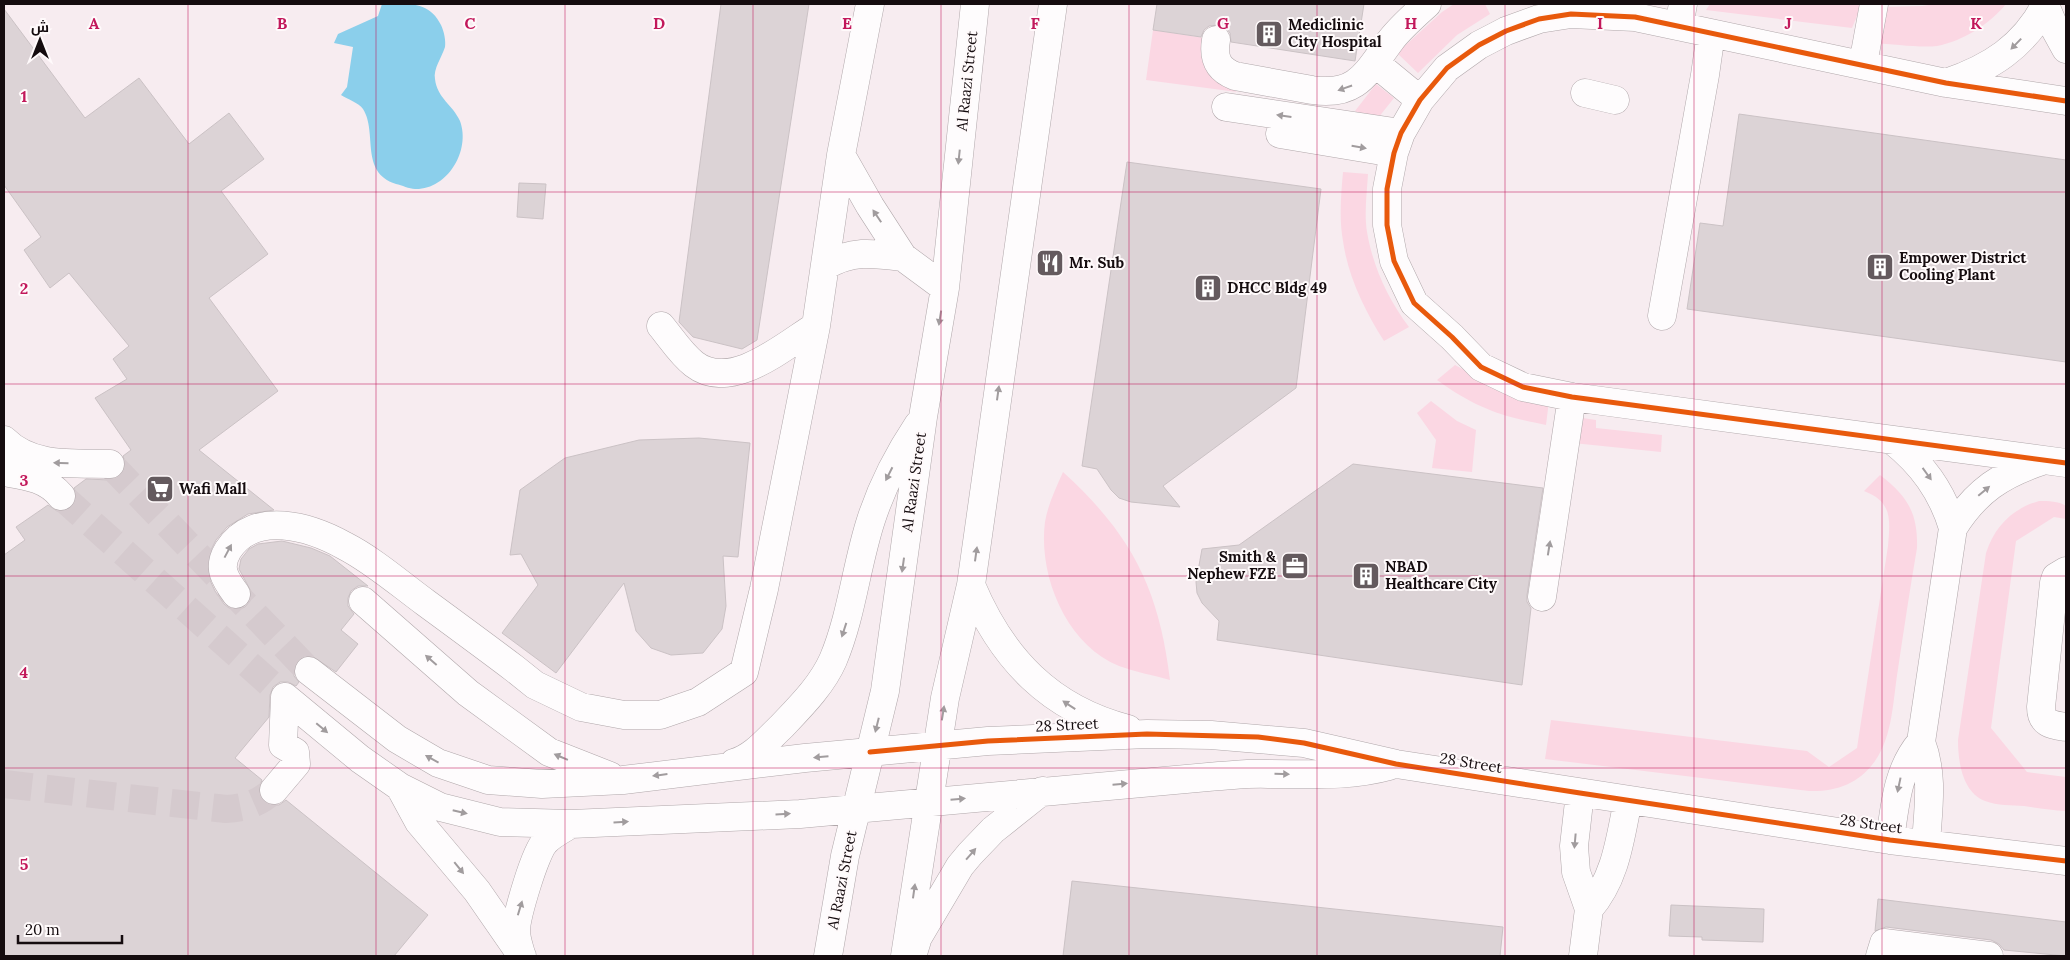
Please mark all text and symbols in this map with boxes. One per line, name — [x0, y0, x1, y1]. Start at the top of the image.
text: A — [89, 13, 100, 33]
text: B — [277, 13, 288, 33]
text: C — [464, 13, 476, 33]
text: D — [653, 13, 665, 33]
text: E — [842, 13, 852, 33]
text: F — [1030, 13, 1040, 33]
text: G — [1217, 13, 1229, 33]
text: H — [1405, 13, 1418, 33]
text: I — [1597, 13, 1603, 33]
text: J — [1784, 13, 1792, 33]
text: K — [1970, 13, 1982, 33]
north arrow — [15, 15, 65, 65]
place label: Mediclinic City Hospital — [1288, 15, 1382, 51]
text: ش — [31, 18, 49, 36]
building icon: Mediclinic City Hospital — [1254, 19, 1284, 49]
street label: Al Raazi Street — [952, 30, 981, 133]
one-way arrow — [2010, 37, 2022, 49]
one-way arrow — [1337, 84, 1352, 92]
text: 1 — [21, 86, 27, 106]
one-way arrow — [1276, 111, 1292, 119]
one-way arrow — [1351, 143, 1367, 151]
one-way arrow — [955, 149, 963, 165]
one-way arrow — [872, 209, 882, 223]
restaurant icon: Mr. Sub — [1035, 248, 1065, 278]
place label: Empower District Cooling Plant — [1899, 248, 2027, 284]
building icon: Empower District Cooling Plant — [1865, 252, 1895, 282]
place label: Mr. Sub — [1069, 253, 1125, 272]
building icon: DHCC Bldg 49 — [1193, 273, 1223, 303]
text: 2 — [20, 278, 28, 298]
place label: DHCC Bldg 49 — [1227, 278, 1327, 297]
one-way arrow — [935, 310, 943, 326]
one-way arrow — [994, 385, 1002, 401]
street label: Al Raazi Street — [897, 431, 930, 534]
one-way arrow — [53, 459, 69, 467]
one-way arrow — [885, 467, 893, 481]
one-way arrow — [1922, 467, 1932, 481]
text: 3 — [20, 470, 29, 490]
supermarket icon: Wafi Mall — [145, 474, 175, 504]
place label: Wafi Mall — [179, 479, 247, 498]
one-way arrow — [1977, 485, 1990, 496]
one-way arrow — [1546, 540, 1554, 556]
one-way arrow — [224, 544, 232, 558]
one-way arrow — [972, 546, 980, 562]
place label: Smith & Nephew FZE — [1187, 547, 1277, 583]
office icon: Smith & Nephew FZE — [1280, 551, 1310, 581]
place label: NBAD Healthcare City — [1385, 557, 1498, 593]
one-way arrow — [899, 558, 907, 574]
building icon: NBAD Healthcare City — [1351, 561, 1381, 591]
one-way arrow — [839, 622, 847, 637]
one-way arrow — [425, 655, 438, 666]
text: 4 — [20, 662, 29, 682]
one-way arrow — [1062, 700, 1075, 709]
one-way arrow — [939, 705, 947, 721]
street label: 28 Street — [1035, 713, 1099, 736]
one-way arrow — [873, 718, 881, 733]
one-way arrow — [315, 723, 328, 734]
street label: 28 Street — [1438, 748, 1504, 777]
one-way arrow — [554, 753, 568, 761]
one-way arrow — [813, 753, 829, 761]
one-way arrow — [425, 755, 438, 764]
one-way arrow — [1274, 770, 1290, 778]
one-way arrow — [652, 771, 668, 779]
one-way arrow — [1895, 777, 1903, 792]
one-way arrow — [1112, 780, 1128, 788]
one-way arrow — [950, 795, 966, 803]
one-way arrow — [452, 808, 467, 816]
one-way arrow — [776, 810, 792, 818]
street label: 28 Street — [1839, 810, 1904, 837]
one-way arrow — [613, 817, 629, 825]
street label: Al Raazi Street — [822, 828, 860, 932]
one-way arrow — [1570, 834, 1578, 850]
one-way arrow — [965, 847, 976, 860]
text: 5 — [20, 854, 29, 874]
one-way arrow — [453, 861, 464, 874]
one-way arrow — [911, 882, 919, 898]
one-way arrow — [517, 900, 525, 915]
scale bar — [18, 912, 121, 944]
text: 20 m — [25, 920, 60, 939]

